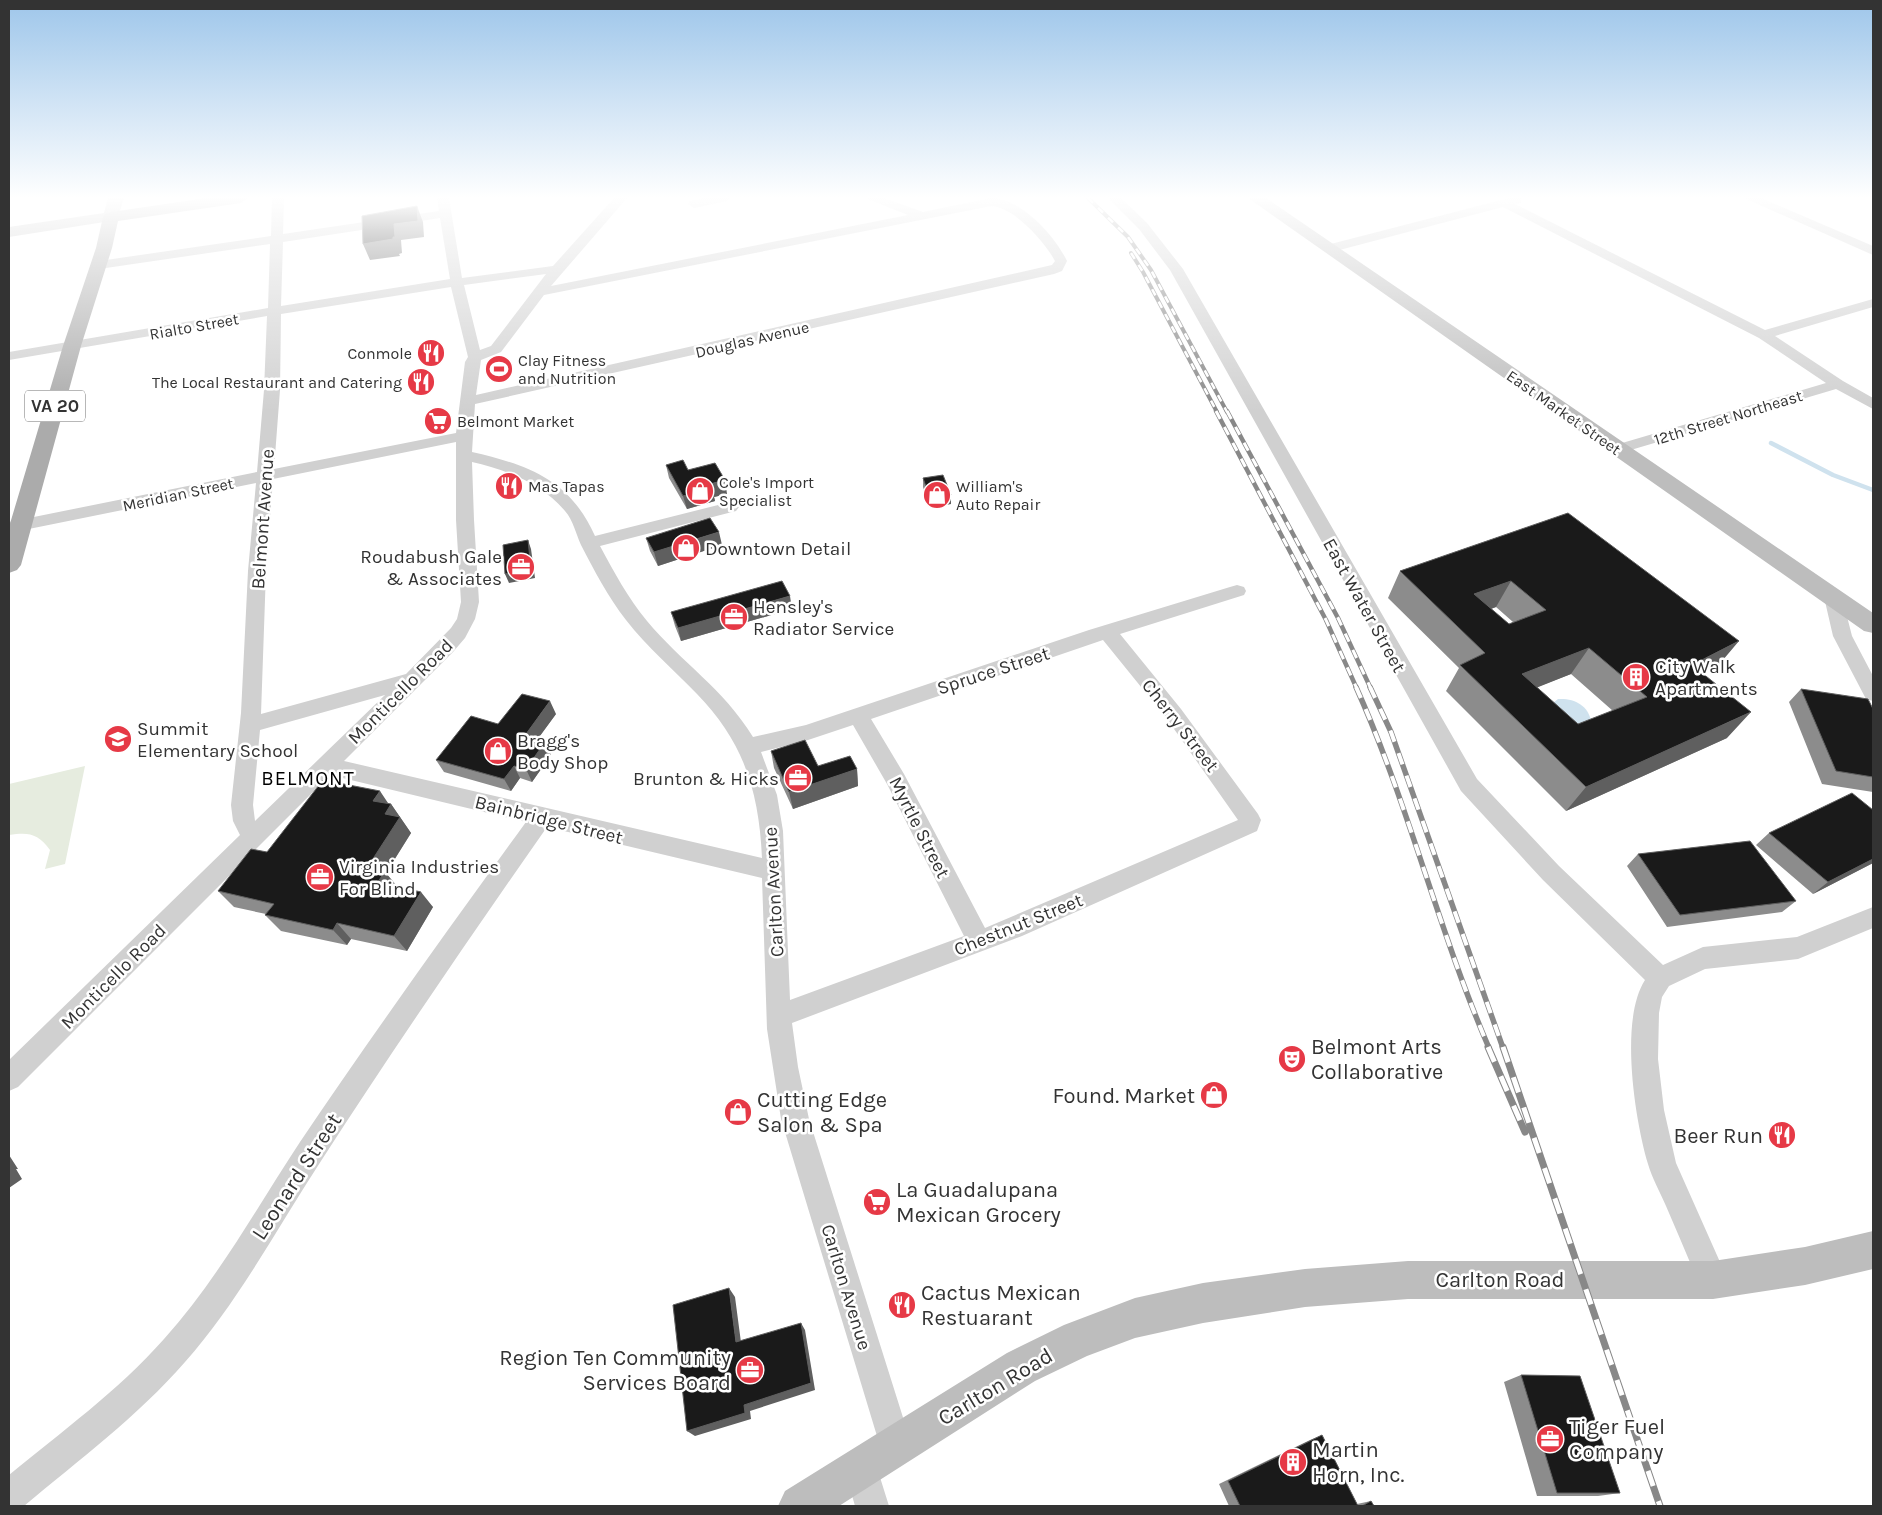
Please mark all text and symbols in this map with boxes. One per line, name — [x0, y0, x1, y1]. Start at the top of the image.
street label: Rialto Street — [148, 309, 240, 344]
street label: Douglas Avenue — [693, 317, 811, 362]
restaurant icon: Conmole — [416, 338, 446, 368]
place label: Conmole — [347, 344, 412, 363]
place label: Clay Fitness and Nutrition — [518, 351, 616, 388]
sports icon: Clay Fitness and Nutrition — [484, 354, 514, 384]
street label: East Market Street — [1503, 366, 1625, 459]
restaurant icon: The Local Restaurant and Catering — [406, 367, 436, 397]
place label: The Local Restaurant and Catering — [152, 373, 402, 392]
street label: 12th Street Northeast — [1652, 386, 1805, 449]
road number: VA 20 — [25, 391, 85, 422]
supermarket icon: Belmont Market — [423, 406, 453, 436]
place label: Belmont Market — [457, 412, 574, 431]
street label: Belmont Avenue — [247, 448, 279, 590]
restaurant icon: Mas Tapas — [494, 471, 524, 501]
street label: Meridian Street — [121, 473, 235, 516]
place label: Cole's Import Specialist — [719, 473, 814, 510]
shop icon: Cole's Import Specialist — [685, 476, 715, 506]
place label: Mas Tapas — [528, 477, 605, 496]
place label: William's Auto Repair — [956, 477, 1040, 514]
shop icon: William's Auto Repair — [922, 480, 952, 510]
shop icon: Downtown Detail — [671, 533, 701, 563]
street label: East Water Street — [1318, 535, 1410, 676]
place label: Downtown Detail — [705, 538, 851, 560]
place label: Roudabush Gale & Associates — [360, 546, 502, 590]
office icon: Roudabush Gale & Associates — [506, 552, 536, 582]
place label: Hensley's Radiator Service — [753, 596, 894, 640]
office icon: Hensley's Radiator Service — [719, 602, 749, 632]
street label: Monticello Road — [344, 635, 458, 749]
street label: Spruce Street — [934, 642, 1052, 700]
place label: City Walk Apartments — [1655, 656, 1758, 700]
building icon: City Walk Apartments — [1621, 662, 1651, 692]
street label: Cherry Street — [1137, 675, 1223, 777]
place label: Summit Elementary School — [137, 718, 298, 762]
school or university icon: Summit Elementary School — [103, 724, 133, 754]
place label: Bragg's Body Shop — [517, 730, 608, 774]
shop icon: Bragg's Body Shop — [483, 736, 513, 766]
office icon: Brunton & Hicks — [783, 763, 813, 793]
district label: BELMONT — [261, 767, 355, 790]
place label: Brunton & Hicks — [633, 768, 779, 790]
street label: Myrtle Street — [884, 773, 954, 882]
street label: Bainbridge Street — [473, 791, 625, 849]
street label: Carlton Avenue — [760, 826, 788, 958]
place label: Virginia Industries For Blind — [339, 856, 499, 900]
office icon: Virginia Industries For Blind — [305, 862, 335, 892]
street label: Chestnut Street — [951, 889, 1086, 961]
street label: Monticello Road — [57, 920, 171, 1034]
place label: Belmont Arts Collaborative — [1311, 1034, 1443, 1085]
theatre icon: Belmont Arts Collaborative — [1277, 1044, 1307, 1074]
shop icon: Found. Market — [1199, 1080, 1229, 1110]
place label: Found. Market — [1053, 1083, 1195, 1109]
place label: Cutting Edge Salon & Spa — [757, 1087, 887, 1138]
shop icon: Cutting Edge Salon & Spa — [723, 1097, 753, 1127]
street label: Leonard Street — [246, 1108, 347, 1245]
restaurant icon: Beer Run — [1767, 1120, 1797, 1150]
place label: Beer Run — [1673, 1123, 1763, 1149]
place label: La Guadalupana Mexican Grocery — [896, 1177, 1061, 1228]
supermarket icon: La Guadalupana Mexican Grocery — [862, 1187, 892, 1217]
street label: Carlton Avenue — [816, 1222, 876, 1353]
street label: Carlton Road — [1435, 1267, 1565, 1293]
place label: Cactus Mexican Restuarant — [921, 1280, 1081, 1331]
restaurant icon: Cactus Mexican Restuarant — [887, 1290, 917, 1320]
street label: Carlton Road — [933, 1342, 1058, 1431]
place label: Region Ten Community Services Board — [499, 1345, 731, 1396]
office icon: Region Ten Community Services Board — [735, 1355, 765, 1385]
place label: Tiger Fuel Company — [1569, 1414, 1665, 1465]
office icon: Tiger Fuel Company — [1535, 1424, 1565, 1454]
place label: Martin Horn, Inc. — [1312, 1437, 1405, 1488]
building icon: Martin Horn, Inc. — [1278, 1447, 1308, 1477]

